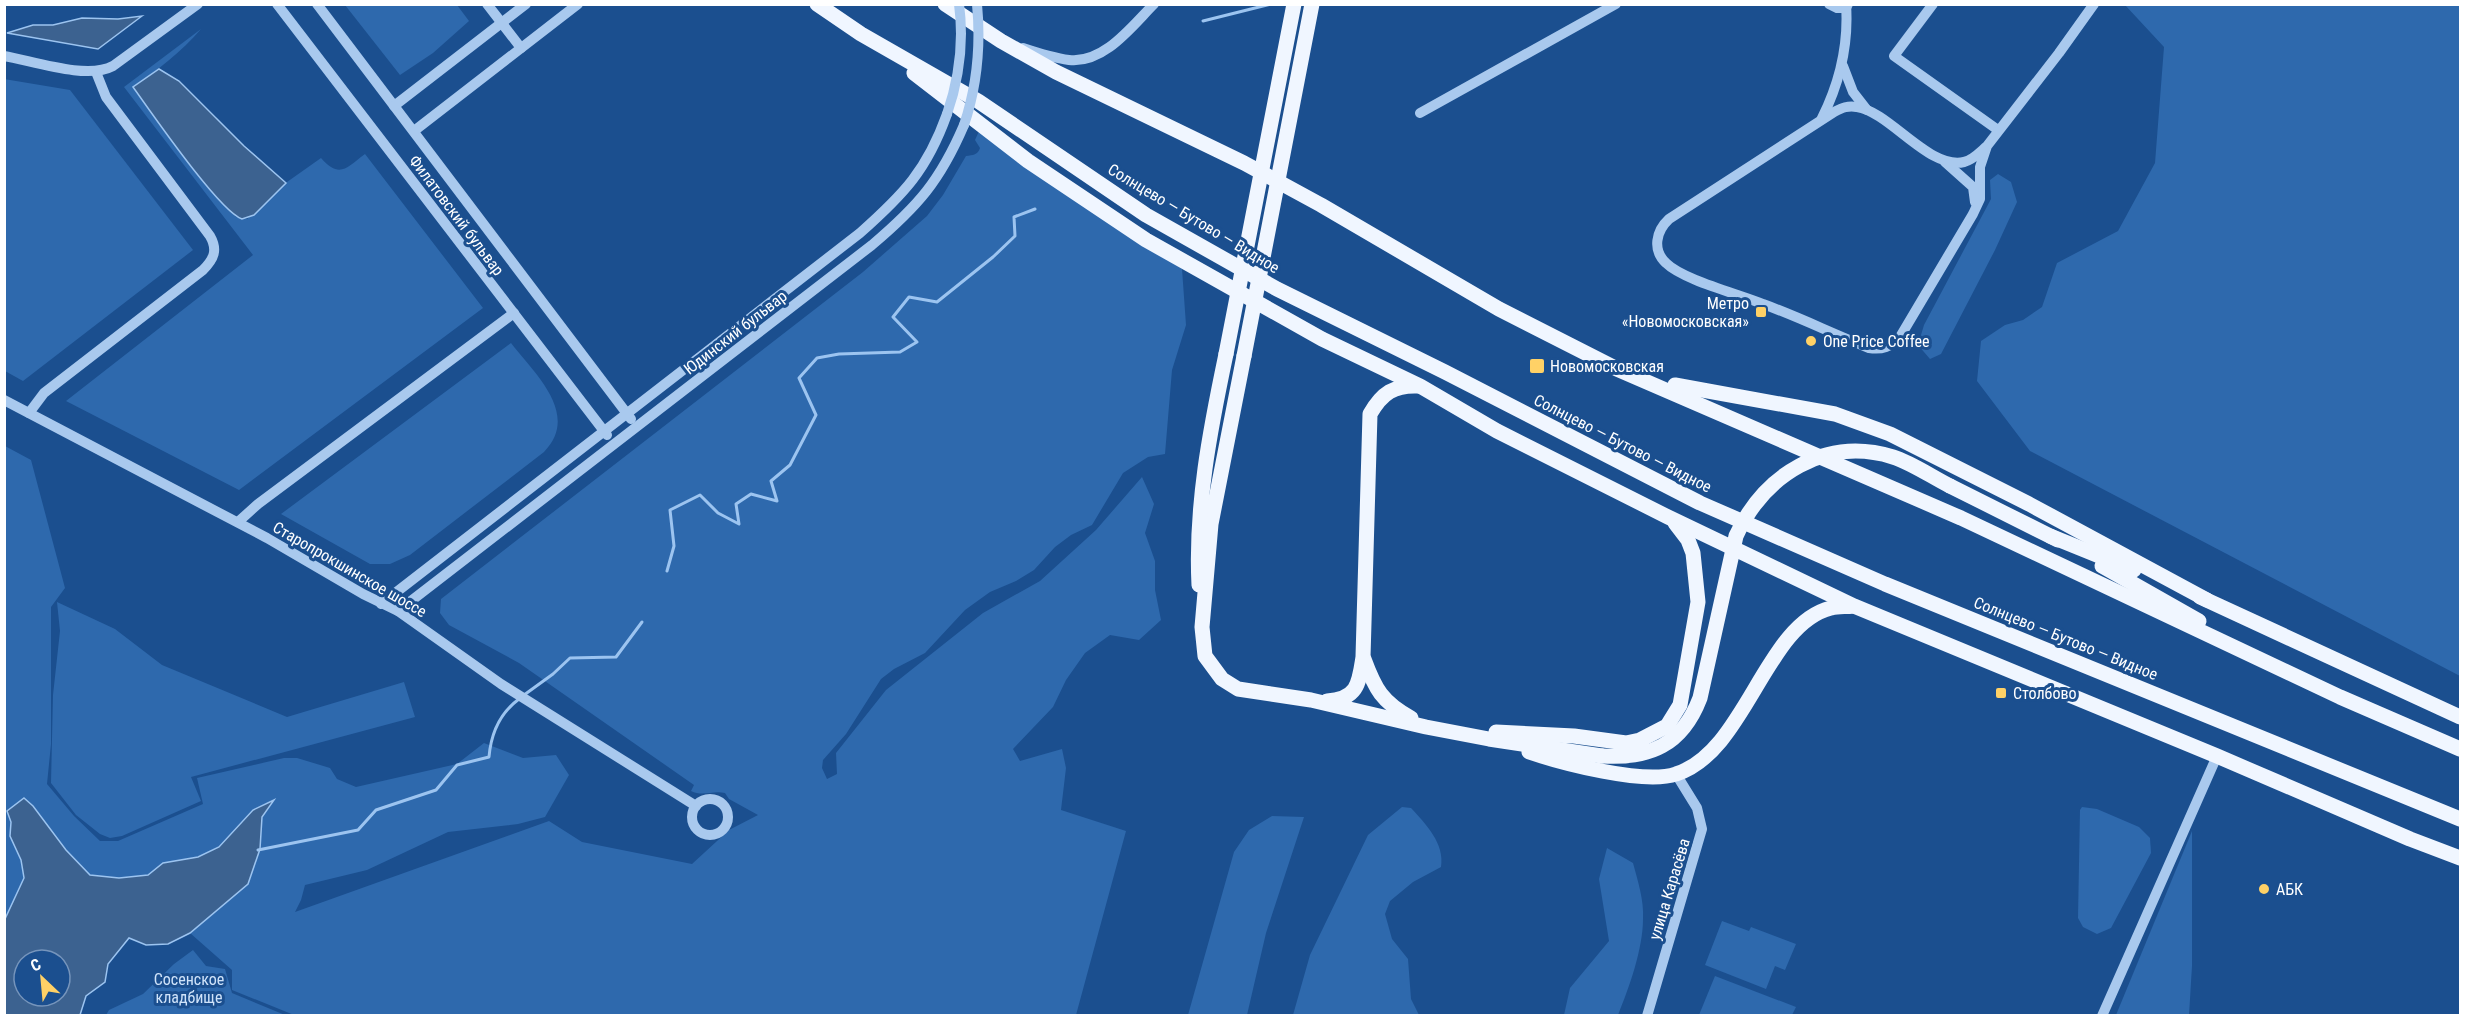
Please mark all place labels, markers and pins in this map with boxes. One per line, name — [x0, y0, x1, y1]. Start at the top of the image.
place label: Метро «Новомосковская» — [1622, 294, 1749, 331]
marker: Метро «Новомосковская» — [1754, 305, 1768, 319]
place label: One Price Coffee — [1823, 332, 1930, 351]
marker: One Price Coffee — [1804, 334, 1818, 348]
marker: Новомосковская — [1528, 357, 1546, 375]
place label: Новомосковская — [1550, 357, 1664, 376]
place label: Столбово — [2013, 684, 2077, 703]
marker: Столбово — [1994, 686, 2008, 700]
place label: АБК — [2276, 880, 2303, 899]
marker: АБК — [2257, 882, 2271, 896]

